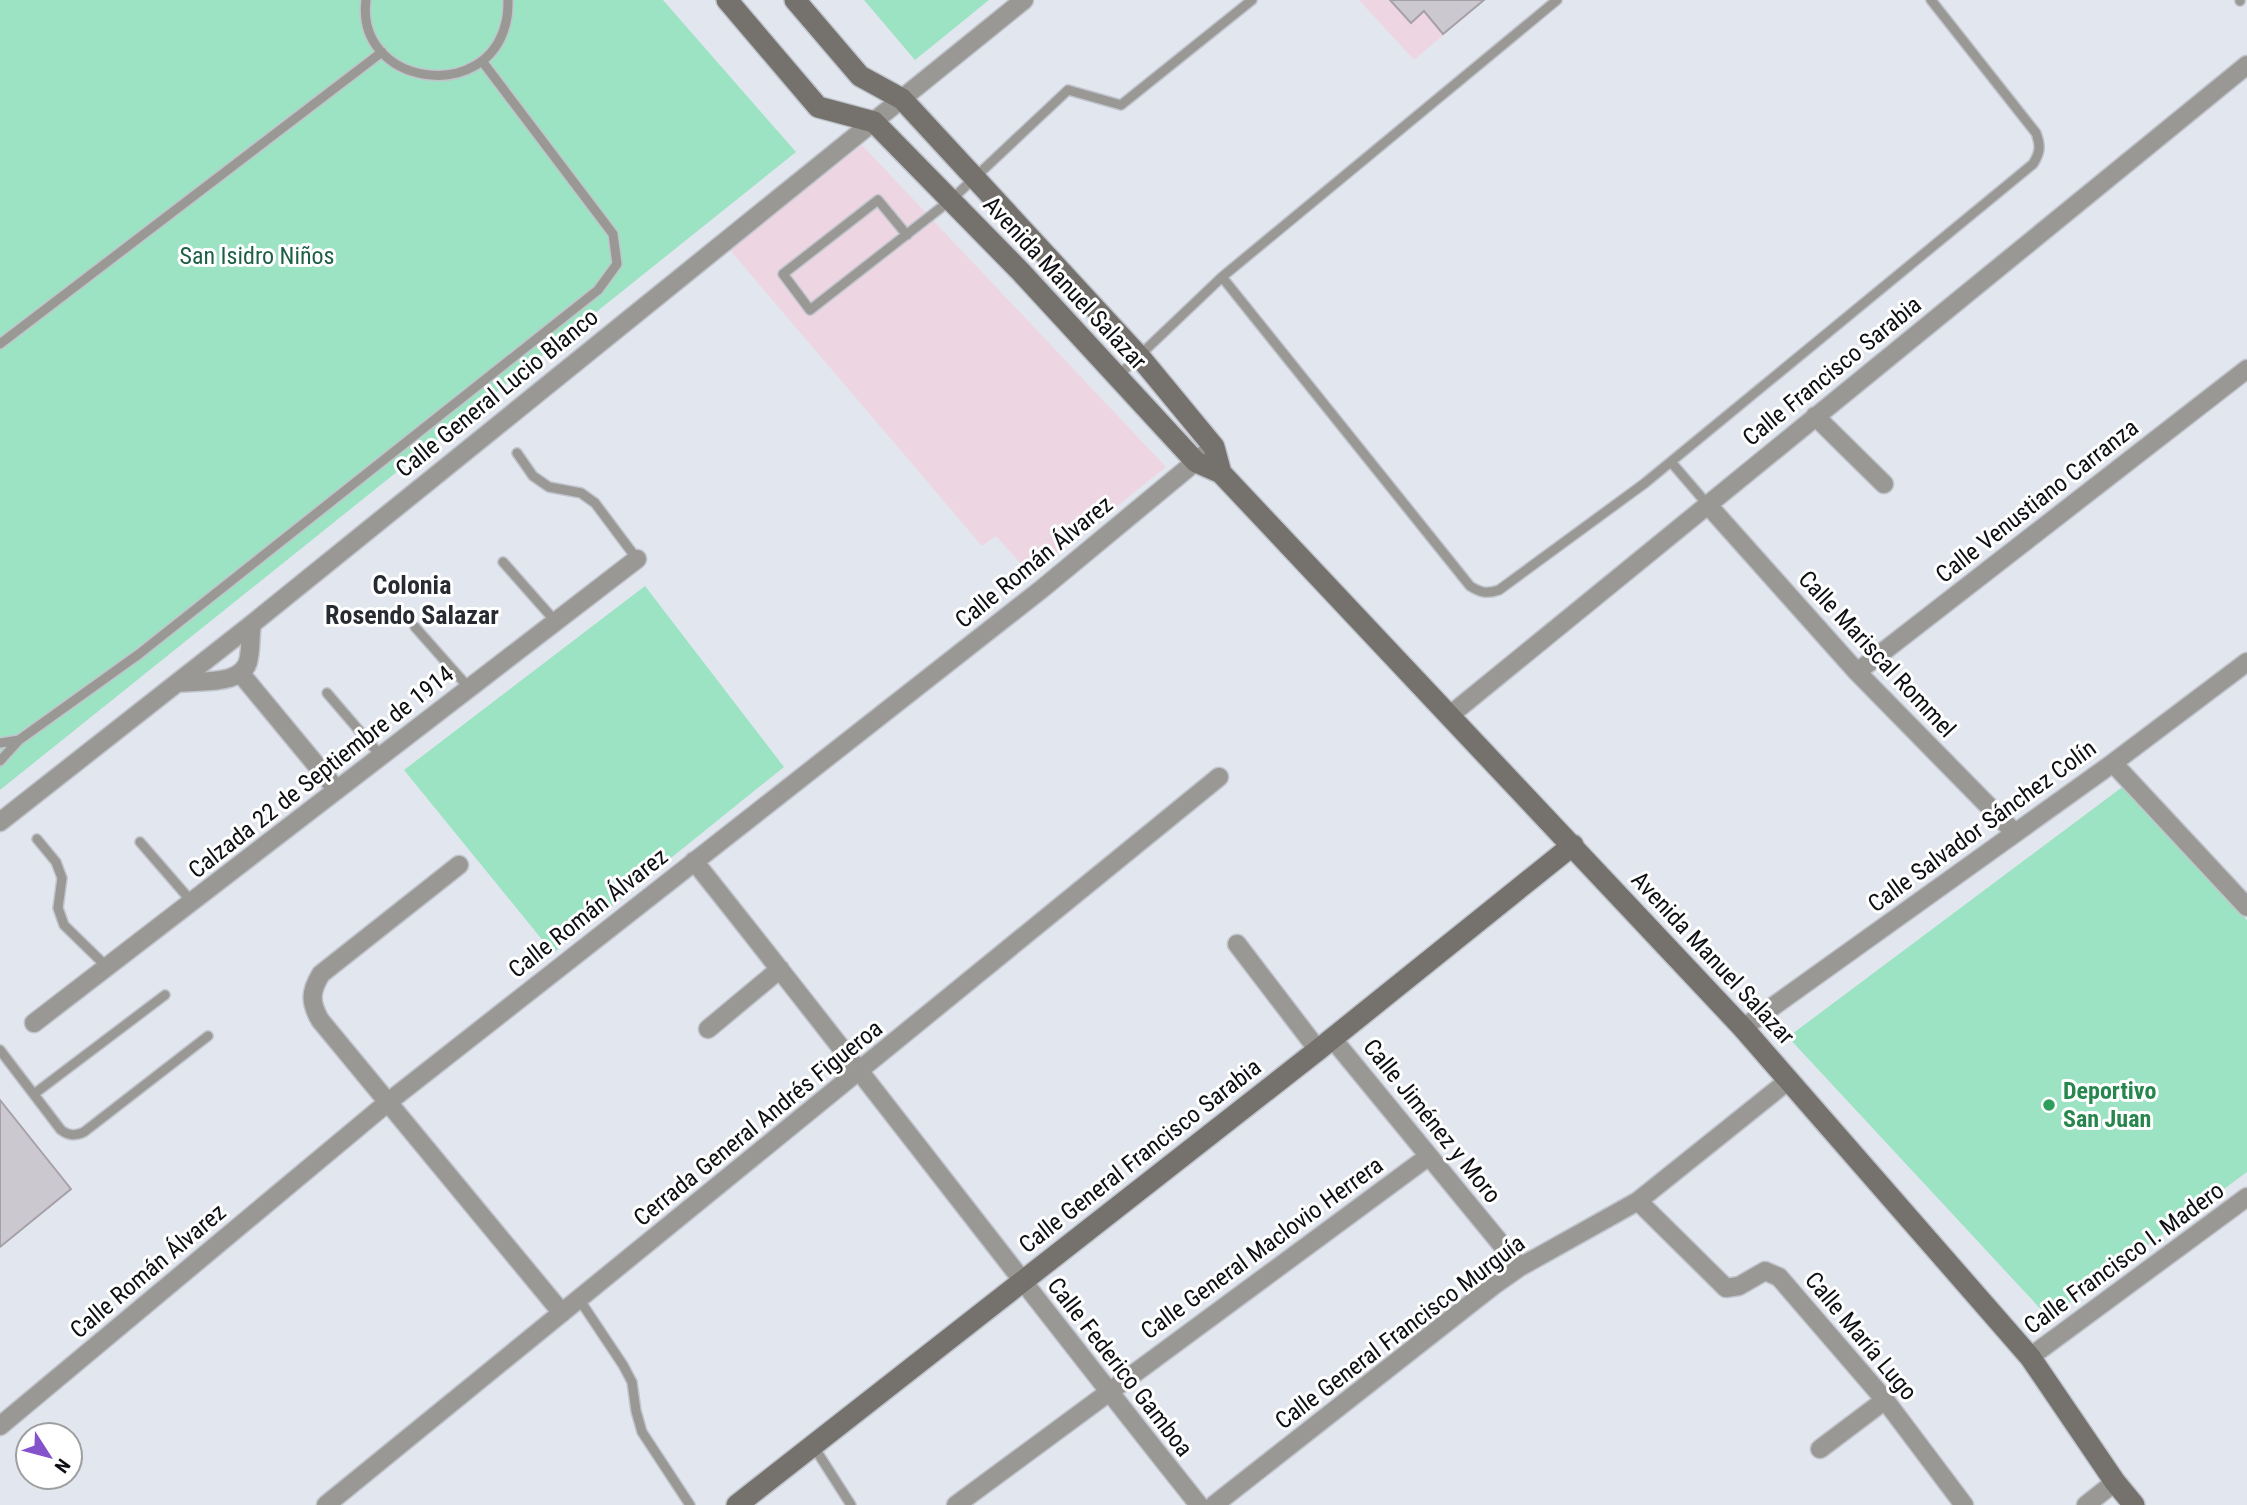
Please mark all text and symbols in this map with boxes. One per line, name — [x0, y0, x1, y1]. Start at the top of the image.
street label: Avenida Manuel Salazar — [978, 191, 1152, 375]
park label: San Isidro Niños — [179, 242, 335, 270]
street label: Calle Francisco Sarabia — [1737, 290, 1927, 452]
street label: Calle General Lucio Blanco — [390, 303, 604, 483]
street label: Calle Venustiano Carranza — [1930, 413, 2144, 589]
street label: Calle Román Álvarez — [950, 490, 1118, 634]
street label: Calle Mariscal Rommel — [1793, 565, 1961, 743]
district label: Colonia Rosendo Salazar — [325, 570, 499, 630]
street label: Calzada 22 de Septiembre de 1914 — [183, 660, 459, 884]
street label: Calle Salvador Sánchez Colín — [1863, 734, 2101, 918]
street label: Calle Román Álvarez — [503, 842, 673, 984]
street label: Avenida Manuel Salazar — [1626, 866, 1800, 1050]
street label: Cerrada General Andrés Figueroa — [628, 1014, 888, 1232]
street label: Calle Jiménez y Moro — [1357, 1033, 1507, 1209]
street label: Calle General Francisco Sarabia — [1014, 1053, 1266, 1259]
place label: Deportivo San Juan — [2063, 1077, 2156, 1133]
marker: Deportivo San Juan — [2041, 1097, 2057, 1113]
street label: Calle General Maclovio Herrera — [1136, 1151, 1388, 1345]
street label: Calle Francisco I. Madero — [2019, 1176, 2229, 1340]
street label: Calle Román Álvarez — [65, 1198, 231, 1344]
street label: Calle General Francisco Murguía — [1270, 1229, 1530, 1435]
street label: Calle María Lugo — [1799, 1266, 1923, 1406]
street label: Calle Federico Gamboa — [1042, 1272, 1198, 1462]
north arrow — [14, 1421, 84, 1491]
text: N — [50, 1454, 75, 1477]

